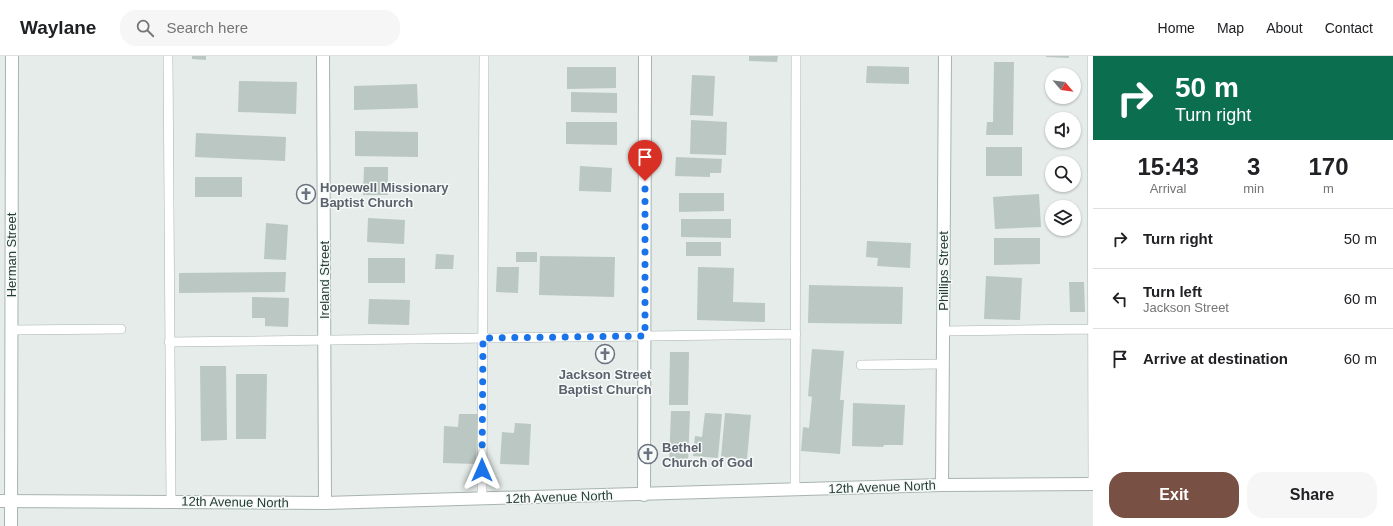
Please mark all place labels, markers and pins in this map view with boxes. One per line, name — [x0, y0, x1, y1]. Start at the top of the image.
pin — [628, 140, 662, 181]
place label: Hopewell Missionary Baptist Church — [320, 180, 449, 210]
church icon: Hopewell Missionary Baptist Church — [295, 183, 317, 205]
church icon: Jackson Street Baptist Church — [594, 343, 616, 365]
place label: Jackson Street Baptist Church — [558, 367, 652, 397]
place label: Bethel Church of God — [662, 440, 753, 470]
church icon: Bethel Church of God — [637, 443, 659, 465]

